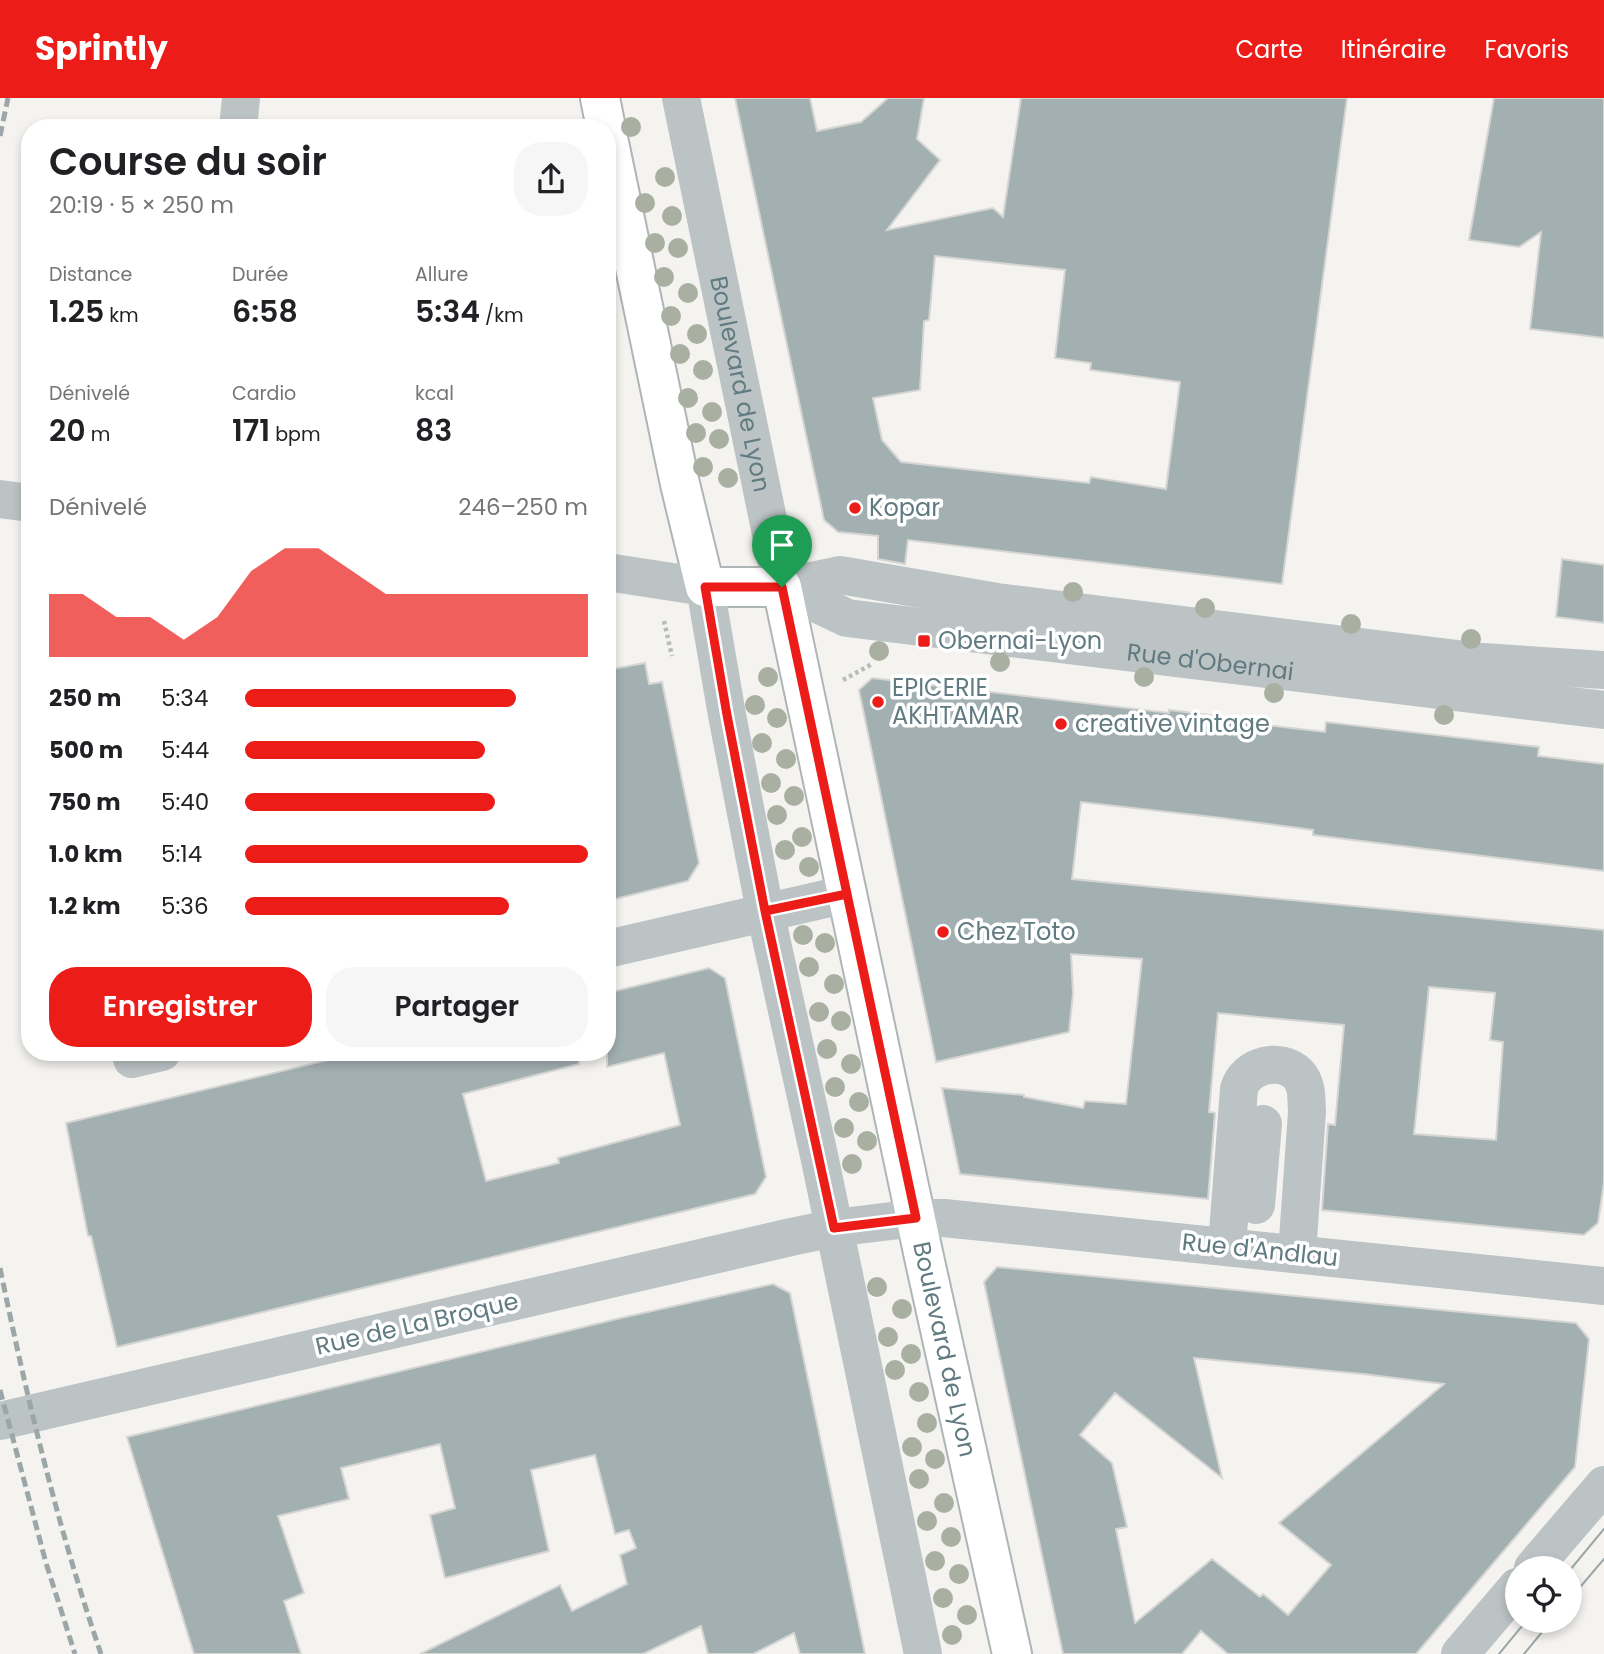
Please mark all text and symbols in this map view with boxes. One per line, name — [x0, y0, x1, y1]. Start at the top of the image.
text: Sprintly — [35, 25, 168, 72]
text: Carte — [1235, 33, 1303, 66]
text: Itinéraire — [1341, 33, 1446, 66]
text: Favoris — [1484, 33, 1569, 66]
text: Course du soir — [49, 135, 327, 188]
button: share — [514, 142, 588, 216]
text: 20:19 · 5 × 250 m — [49, 189, 234, 221]
text: Distance — [49, 261, 132, 288]
text: Durée — [232, 261, 288, 288]
text: Allure — [415, 261, 468, 288]
street label: Boulevard de Lyon — [702, 273, 779, 495]
text: 1.25 — [49, 290, 104, 333]
text: 6:58 — [232, 290, 298, 333]
text: 5:34 — [415, 290, 480, 333]
text: km — [104, 302, 139, 329]
text: /km — [480, 302, 524, 329]
text: Dénivelé — [49, 380, 130, 407]
text: Cardio — [232, 380, 296, 407]
text: kcal — [415, 380, 454, 407]
text: 20 — [49, 409, 86, 452]
text: 171 — [232, 409, 270, 452]
text: 83 — [415, 409, 452, 452]
text: m — [86, 421, 110, 448]
text: bpm — [270, 421, 321, 448]
text: Dénivelé — [49, 491, 147, 523]
text: 246–250 m — [458, 491, 588, 523]
place label: Kopar — [869, 491, 940, 524]
marker: Kopar — [847, 500, 863, 516]
pin — [752, 515, 812, 587]
icon: arrive — [763, 526, 801, 564]
place label: Obernai-Lyon — [938, 624, 1102, 657]
marker: Obernai-Lyon — [916, 633, 932, 649]
street label: Rue d'Obernai — [1125, 635, 1296, 688]
place label: EPICERIE AKHTAMAR — [892, 671, 1020, 732]
text: 250 m — [49, 682, 121, 714]
text: 5:34 — [161, 682, 208, 714]
marker: EPICERIE AKHTAMAR — [870, 694, 886, 710]
place label: creative vintage — [1075, 707, 1270, 740]
marker: creative vintage — [1053, 716, 1069, 732]
text: 500 m — [49, 734, 123, 766]
text: 5:44 — [161, 734, 209, 766]
text: 750 m — [49, 786, 120, 818]
text: 5:40 — [161, 786, 209, 818]
text: 1.0 km — [49, 838, 123, 870]
text: 5:14 — [161, 838, 202, 870]
text: 1.2 km — [49, 890, 121, 922]
text: 5:36 — [161, 890, 209, 922]
place label: Chez Toto — [957, 915, 1076, 948]
marker: Chez Toto — [935, 924, 951, 940]
button: Enregistrer — [49, 967, 312, 1047]
button: Partager — [326, 967, 588, 1047]
street label: Rue d'Andlau — [1180, 1225, 1340, 1274]
street label: Boulevard de Lyon — [905, 1239, 985, 1460]
street label: Rue de La Broque — [312, 1284, 522, 1363]
map controls — [1505, 1556, 1582, 1633]
button: locate — [1505, 1556, 1582, 1633]

